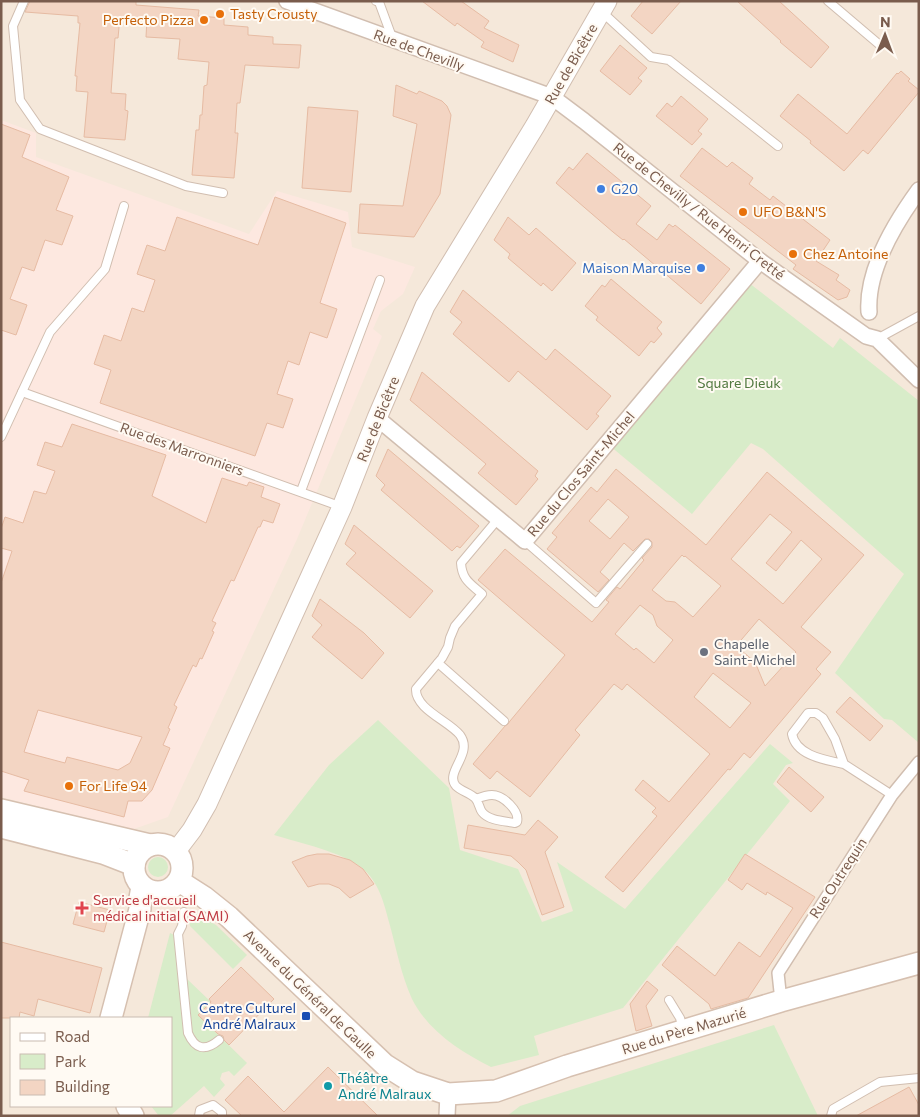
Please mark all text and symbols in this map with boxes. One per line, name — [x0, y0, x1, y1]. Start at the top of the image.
place label: Tasty Crousty — [230, 5, 318, 22]
marker: Tasty Crousty — [214, 8, 226, 20]
north arrow — [860, 10, 910, 60]
place label: Perfecto Pizza — [103, 11, 194, 28]
text: N — [880, 13, 891, 30]
marker: Perfecto Pizza — [198, 14, 210, 26]
street label: Rue de Bicêtre — [541, 20, 601, 107]
street label: Rue de Chevilly — [371, 25, 467, 74]
street label: Rue de Chevilly / Rue Henri Cretté — [610, 138, 788, 283]
place label: G20 — [611, 180, 638, 197]
marker: G20 — [595, 183, 607, 195]
place label: UFO B&N'S — [753, 203, 826, 220]
marker: UFO B&N'S — [737, 206, 749, 218]
place label: Chez Antoine — [803, 245, 888, 262]
marker: Chez Antoine — [787, 248, 799, 260]
place label: Maison Marquise — [582, 259, 691, 276]
marker: Maison Marquise — [695, 262, 707, 274]
street label: Rue de Bicêtre — [353, 374, 402, 464]
park label: Square Dieuk — [697, 374, 781, 391]
street label: Rue du Clos Saint-Michel — [523, 408, 638, 540]
street label: Rue des Marronniers — [118, 418, 246, 479]
place label: Chapelle Saint-Michel — [714, 635, 796, 668]
marker: Chapelle Saint-Michel — [698, 646, 710, 658]
place label: For Life 94 — [79, 777, 148, 794]
marker: For Life 94 — [63, 780, 75, 792]
street label: Rue Outrequin — [805, 834, 870, 921]
place label: Service d'accueil médical initial (SAMI) — [93, 891, 229, 924]
marker: Service d'accueil médical initial (SAMI) — [75, 901, 89, 915]
street label: Avenue du Général de Gaulle — [240, 926, 380, 1062]
place label: Centre Culturel André Malraux — [199, 999, 297, 1032]
street label: Rue du Père Mazurié — [620, 1004, 748, 1058]
marker: Centre Culturel André Malraux — [300, 1010, 312, 1022]
legend — [10, 1017, 172, 1107]
text: Road — [55, 1027, 90, 1045]
text: Park — [55, 1052, 86, 1070]
place label: Théâtre André Malraux — [338, 1069, 432, 1102]
text: Building — [55, 1077, 110, 1095]
marker: Théâtre André Malraux — [322, 1080, 334, 1092]

